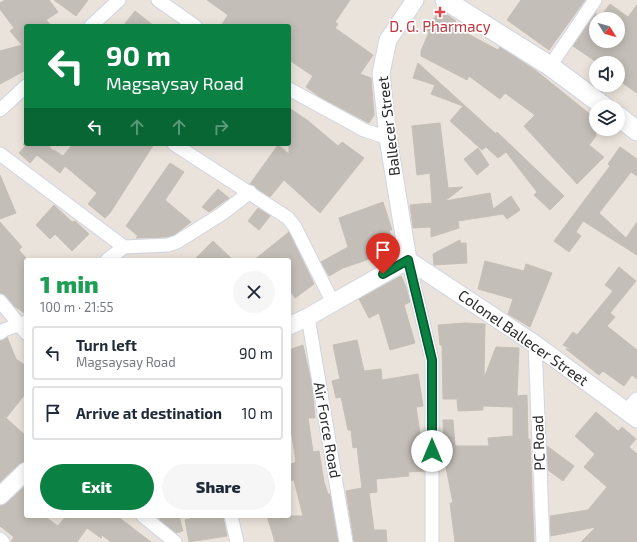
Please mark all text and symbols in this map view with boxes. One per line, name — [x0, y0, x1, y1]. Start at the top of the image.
marker: D. G. Pharmacy — [435, 7, 445, 17]
north arrow — [589, 12, 625, 48]
map controls — [589, 12, 625, 136]
place label: D. G. Pharmacy — [389, 17, 491, 35]
text: 90 m — [106, 38, 171, 72]
icon: left — [40, 40, 92, 92]
button: sound — [589, 56, 625, 92]
text: Magsaysay Road — [106, 72, 244, 94]
street label: Ballecer Street — [373, 75, 403, 177]
button: layers — [589, 100, 625, 136]
icon: left — [84, 116, 106, 138]
icon: ahead — [126, 116, 148, 138]
icon: ahead — [168, 116, 190, 138]
icon: right — [210, 116, 232, 138]
pin — [366, 233, 400, 274]
icon: arrive — [372, 239, 394, 261]
text: 1 min — [40, 269, 99, 298]
button: close — [233, 271, 275, 313]
street label: Colonel Ballecer Street — [455, 285, 592, 389]
text: 100 m · 21:55 — [40, 299, 114, 315]
text: Turn left — [76, 336, 137, 354]
icon: left — [42, 342, 64, 364]
text: 90 m — [239, 344, 273, 362]
text: Magsaysay Road — [76, 354, 176, 370]
street label: Air Force Road — [311, 380, 345, 479]
icon: arrive — [42, 402, 64, 424]
text: Arrive at destination — [76, 404, 222, 422]
text: 10 m — [241, 404, 273, 422]
street label: PC Road — [528, 415, 548, 471]
position arrow — [411, 430, 453, 472]
button: Exit — [40, 464, 154, 510]
button: Share — [162, 464, 275, 510]

